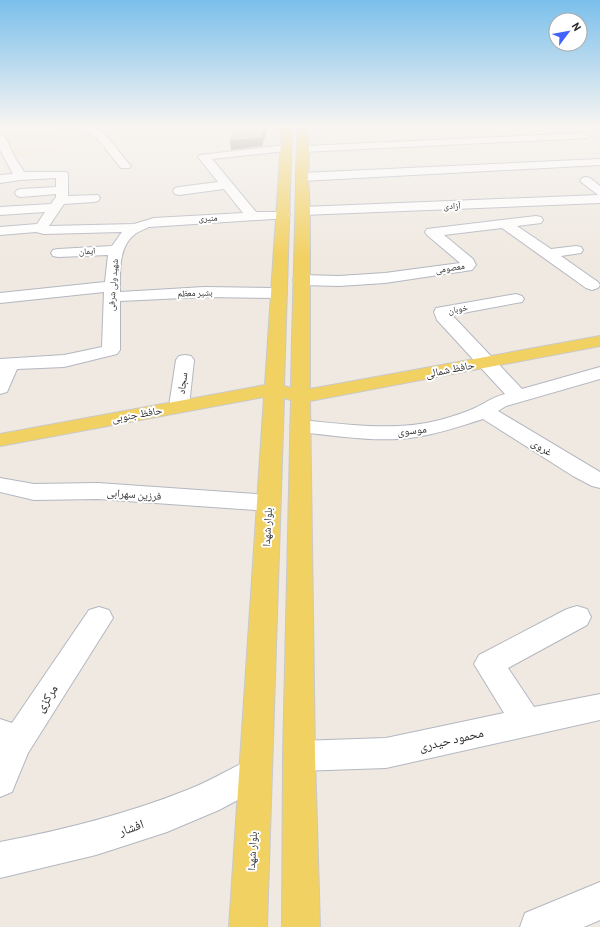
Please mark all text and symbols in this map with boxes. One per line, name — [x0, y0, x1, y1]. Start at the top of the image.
north arrow — [548, 12, 588, 52]
text: N — [569, 20, 584, 33]
street label: آزادی — [443, 200, 461, 211]
street label: منیری — [198, 212, 218, 223]
street label: ایمان — [78, 245, 96, 257]
street label: شهید ولی شرفی — [105, 258, 120, 311]
street label: معصومی — [435, 260, 465, 275]
street label: بشیر معظم — [177, 286, 213, 300]
street label: خوبان — [447, 301, 469, 316]
street label: حافظ شمالی — [424, 357, 476, 381]
street label: سجاد — [174, 371, 190, 395]
street label: حافظ جنوبی — [111, 403, 163, 425]
street label: موسوی — [397, 422, 427, 438]
street label: غروی — [529, 435, 555, 459]
street label: فرزین سهرابی — [106, 485, 162, 503]
street label: بلوار شهدا — [259, 507, 274, 547]
street label: مرکزی — [31, 681, 62, 715]
street label: محمود حیدری — [417, 724, 485, 755]
street label: افشار — [115, 815, 146, 840]
street label: بلوار شهدا — [244, 831, 259, 871]

